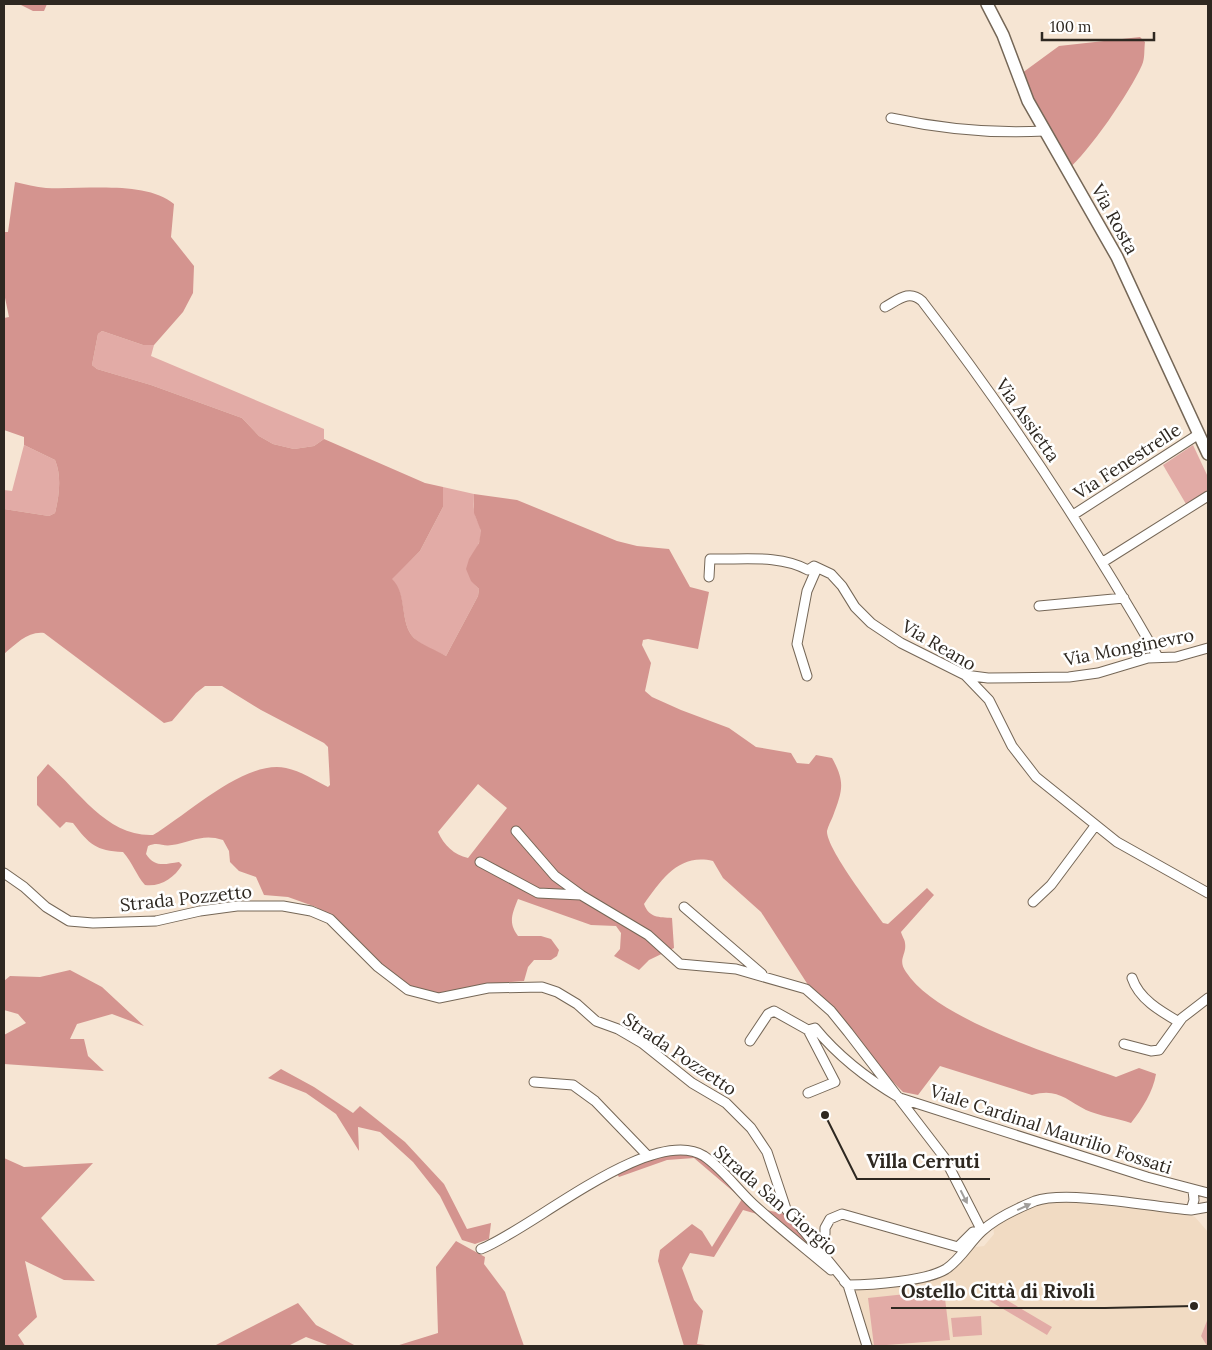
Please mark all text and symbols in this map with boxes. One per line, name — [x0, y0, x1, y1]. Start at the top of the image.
scale bar — [1042, 10, 1154, 42]
text: 100 m — [1050, 17, 1091, 36]
street label: Via Rosta — [1086, 179, 1144, 258]
street label: Via Assietta — [990, 373, 1065, 466]
street label: Via Fenestrelle — [1068, 418, 1185, 505]
street label: Via Reano — [897, 614, 980, 676]
street label: Via Monginevro — [1061, 623, 1196, 671]
street label: Strada Pozzetto — [119, 880, 253, 916]
street label: Strada Pozzetto — [619, 1007, 741, 1101]
street label: Viale Cardinal Maurilio Fossati — [926, 1079, 1175, 1179]
street label: Strada San Giorgio — [709, 1140, 843, 1260]
callout: Villa Cerruti — [857, 1145, 990, 1179]
text: Villa Cerruti — [866, 1149, 980, 1173]
one-way arrow — [960, 1190, 968, 1204]
one-way arrow — [1017, 1202, 1031, 1210]
callout: Ostello Città di Rivoli — [891, 1274, 1105, 1308]
text: Ostello Città di Rivoli — [901, 1279, 1095, 1303]

